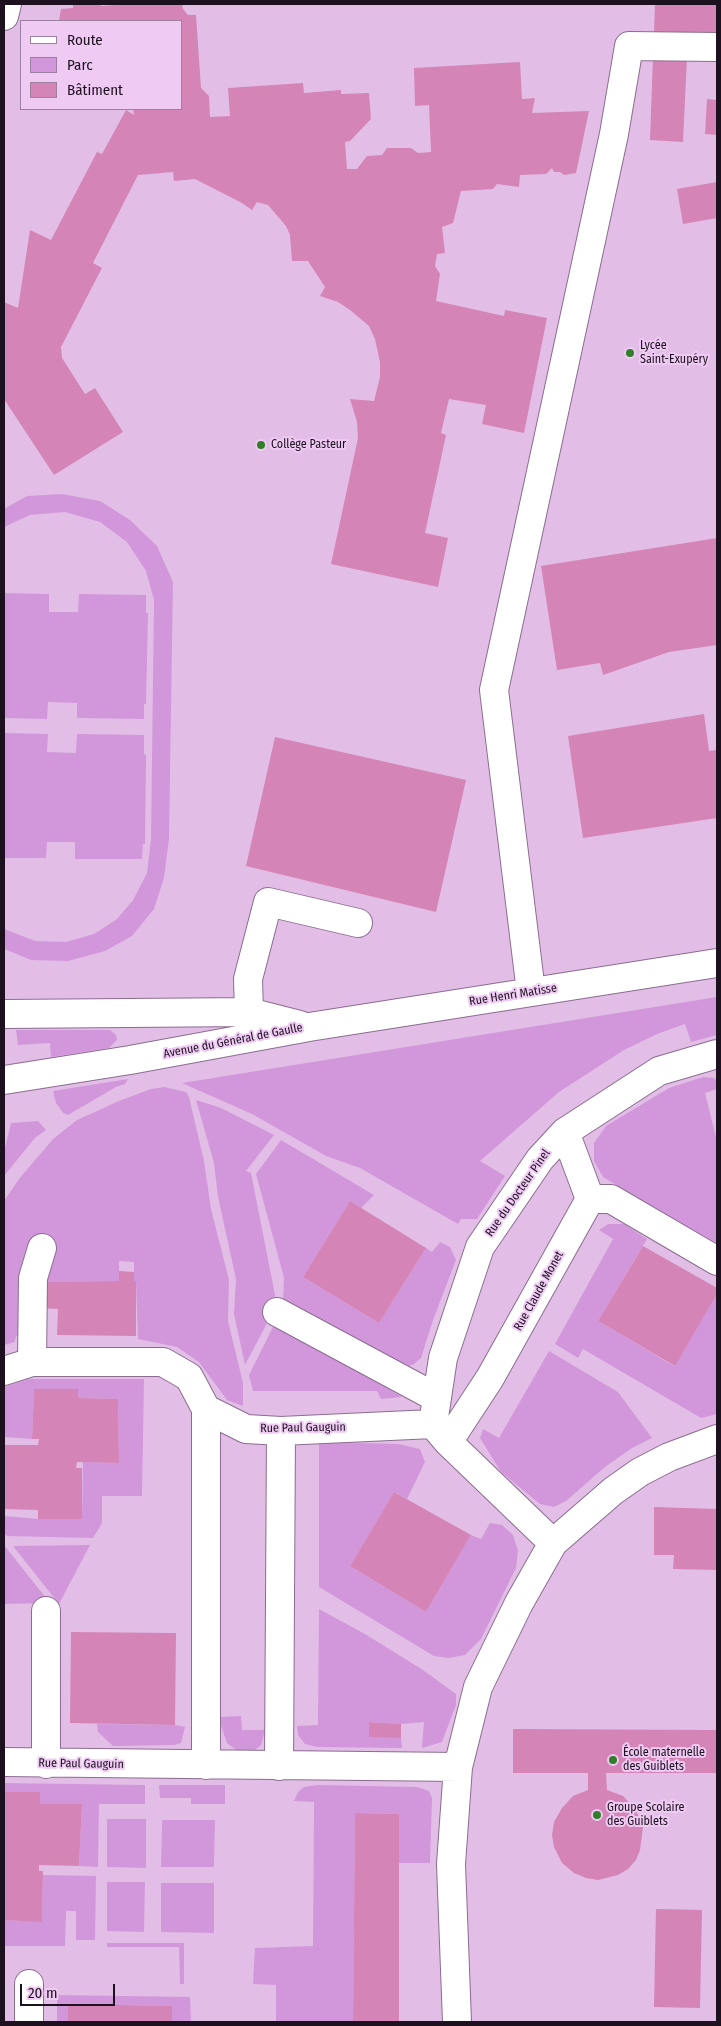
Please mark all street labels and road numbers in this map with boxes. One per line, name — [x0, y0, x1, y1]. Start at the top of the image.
street label: Rue Henri Matisse — [468, 981, 558, 1009]
street label: Avenue du Général de Gaulle — [162, 1020, 304, 1062]
street label: Rue du Docteur Pinel — [483, 1147, 553, 1239]
street label: Rue Claude Monet — [511, 1249, 567, 1333]
street label: Rue Paul Gauguin — [260, 1420, 346, 1436]
street label: Rue Paul Gauguin — [38, 1756, 124, 1772]

